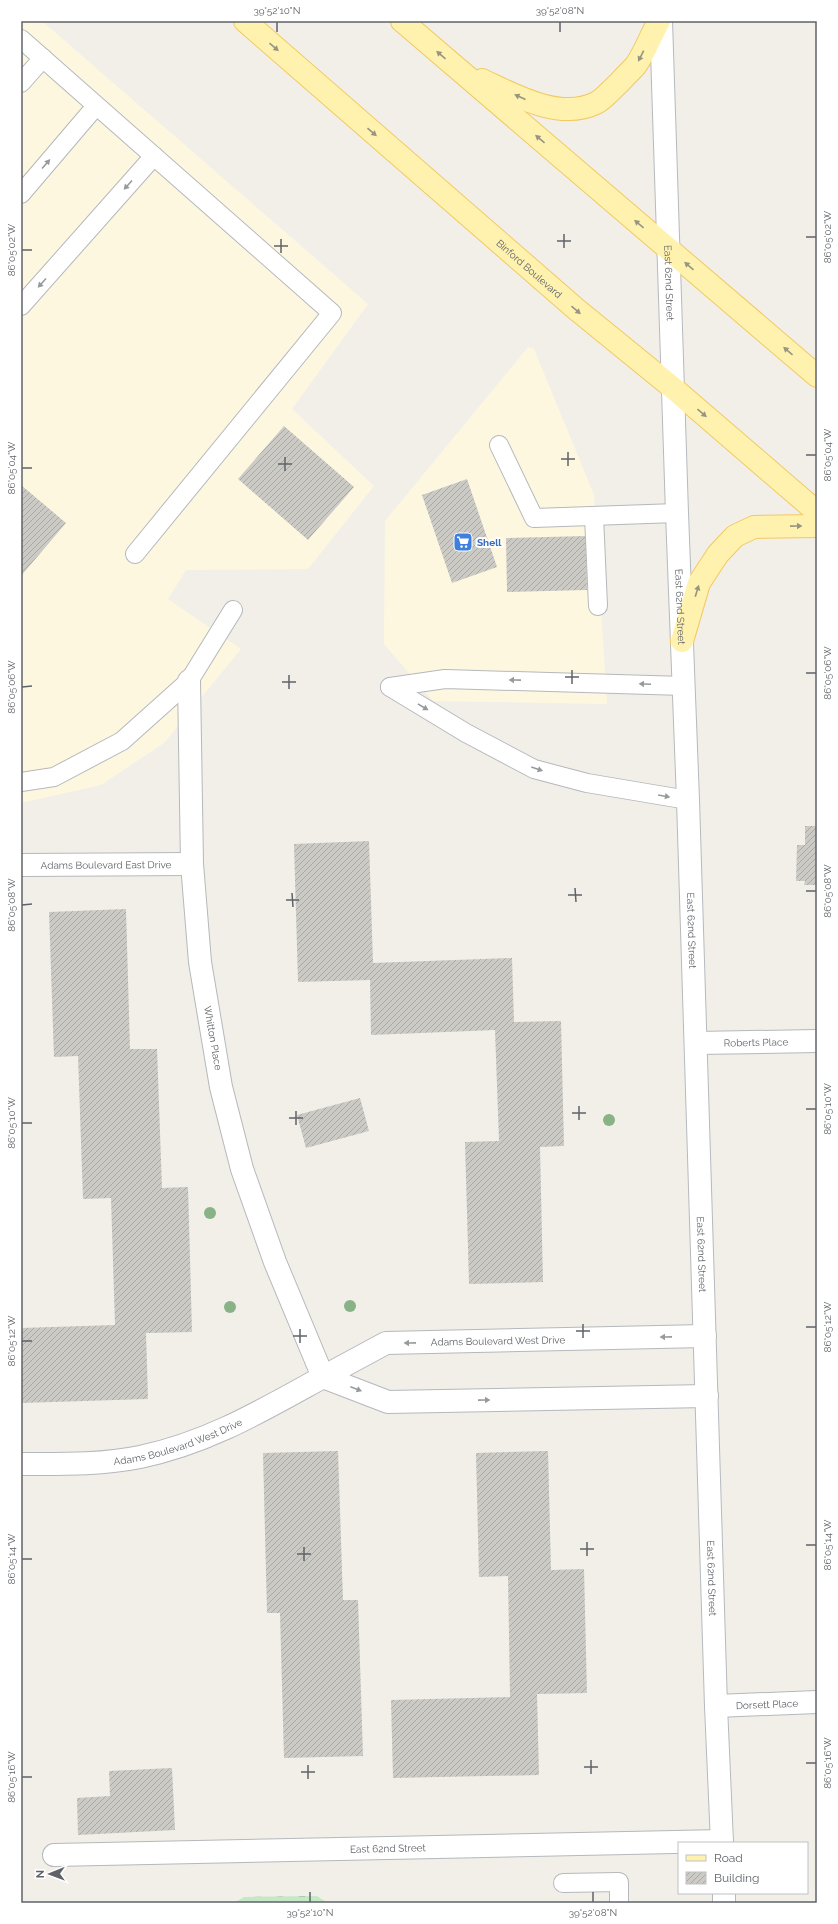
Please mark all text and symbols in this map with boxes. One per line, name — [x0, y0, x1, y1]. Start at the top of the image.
text: 39°52'10"N — [254, 5, 300, 16]
text: 39°52'08"N — [536, 5, 584, 16]
one-way arrow — [269, 42, 279, 51]
one-way arrow — [637, 50, 644, 61]
one-way arrow — [436, 51, 447, 60]
one-way arrow — [514, 94, 525, 100]
one-way arrow — [367, 128, 377, 137]
one-way arrow — [535, 135, 546, 144]
one-way arrow — [42, 159, 51, 170]
one-way arrow — [124, 181, 133, 190]
text: 86°05'02"W — [822, 210, 833, 263]
one-way arrow — [634, 219, 645, 228]
text: 86°05'02"W — [6, 223, 17, 276]
street label: Binford Boulevard — [494, 237, 564, 300]
street label: East 62nd Street — [663, 245, 676, 322]
one-way arrow — [684, 261, 694, 270]
one-way arrow — [37, 277, 46, 288]
one-way arrow — [571, 305, 581, 314]
one-way arrow — [782, 346, 793, 355]
one-way arrow — [697, 409, 707, 418]
text: 86°05'04"W — [822, 428, 833, 481]
text: 86°05'04"W — [6, 441, 17, 494]
one-way arrow — [790, 523, 803, 529]
supermarket icon: Shell — [452, 531, 474, 553]
place label: Shell — [477, 537, 502, 548]
street label: East 62nd Street — [674, 569, 688, 645]
one-way arrow — [694, 584, 700, 596]
text: 86°05'06"W — [822, 646, 833, 700]
text: 86°05'06"W — [6, 660, 17, 714]
one-way arrow — [508, 677, 521, 683]
one-way arrow — [639, 681, 651, 688]
one-way arrow — [418, 703, 428, 711]
one-way arrow — [532, 766, 544, 772]
one-way arrow — [658, 793, 670, 799]
street label: Adams Boulevard East Drive — [40, 859, 172, 870]
text: 86°05'08"W — [822, 864, 833, 918]
text: 86°05'08"W — [6, 878, 17, 932]
street label: East 62nd Street — [685, 892, 699, 969]
street label: Whitton Place — [202, 1005, 224, 1071]
street label: Roberts Place — [724, 1036, 788, 1048]
text: 86°05'10"W — [822, 1083, 833, 1135]
text: 86°05'10"W — [6, 1097, 17, 1149]
street label: East 62nd Street — [695, 1216, 709, 1293]
text: 86°05'12"W — [822, 1301, 833, 1352]
text: 86°05'12"W — [6, 1315, 17, 1366]
one-way arrow — [660, 1333, 672, 1340]
street label: Adams Boulevard West Drive — [431, 1334, 565, 1348]
one-way arrow — [403, 1340, 416, 1346]
one-way arrow — [351, 1387, 363, 1393]
one-way arrow — [478, 1397, 491, 1403]
street label: Adams Boulevard West Drive — [113, 1416, 244, 1467]
text: 86°05'14"W — [822, 1519, 833, 1571]
text: 86°05'14"W — [6, 1533, 17, 1585]
street label: East 62nd Street — [705, 1540, 719, 1617]
street label: Dorsett Place — [736, 1697, 798, 1711]
text: 86°05'16"W — [822, 1737, 833, 1789]
text: 86°05'16"W — [6, 1751, 17, 1803]
street label: East 62nd Street — [350, 1842, 427, 1854]
legend — [678, 1842, 808, 1894]
text: Road — [714, 1851, 743, 1865]
north arrow — [30, 1854, 70, 1894]
text: N — [34, 1870, 47, 1878]
text: Building — [714, 1871, 760, 1885]
text: 39°52'10"N — [287, 1907, 333, 1918]
text: 39°52'08"N — [569, 1907, 617, 1918]

